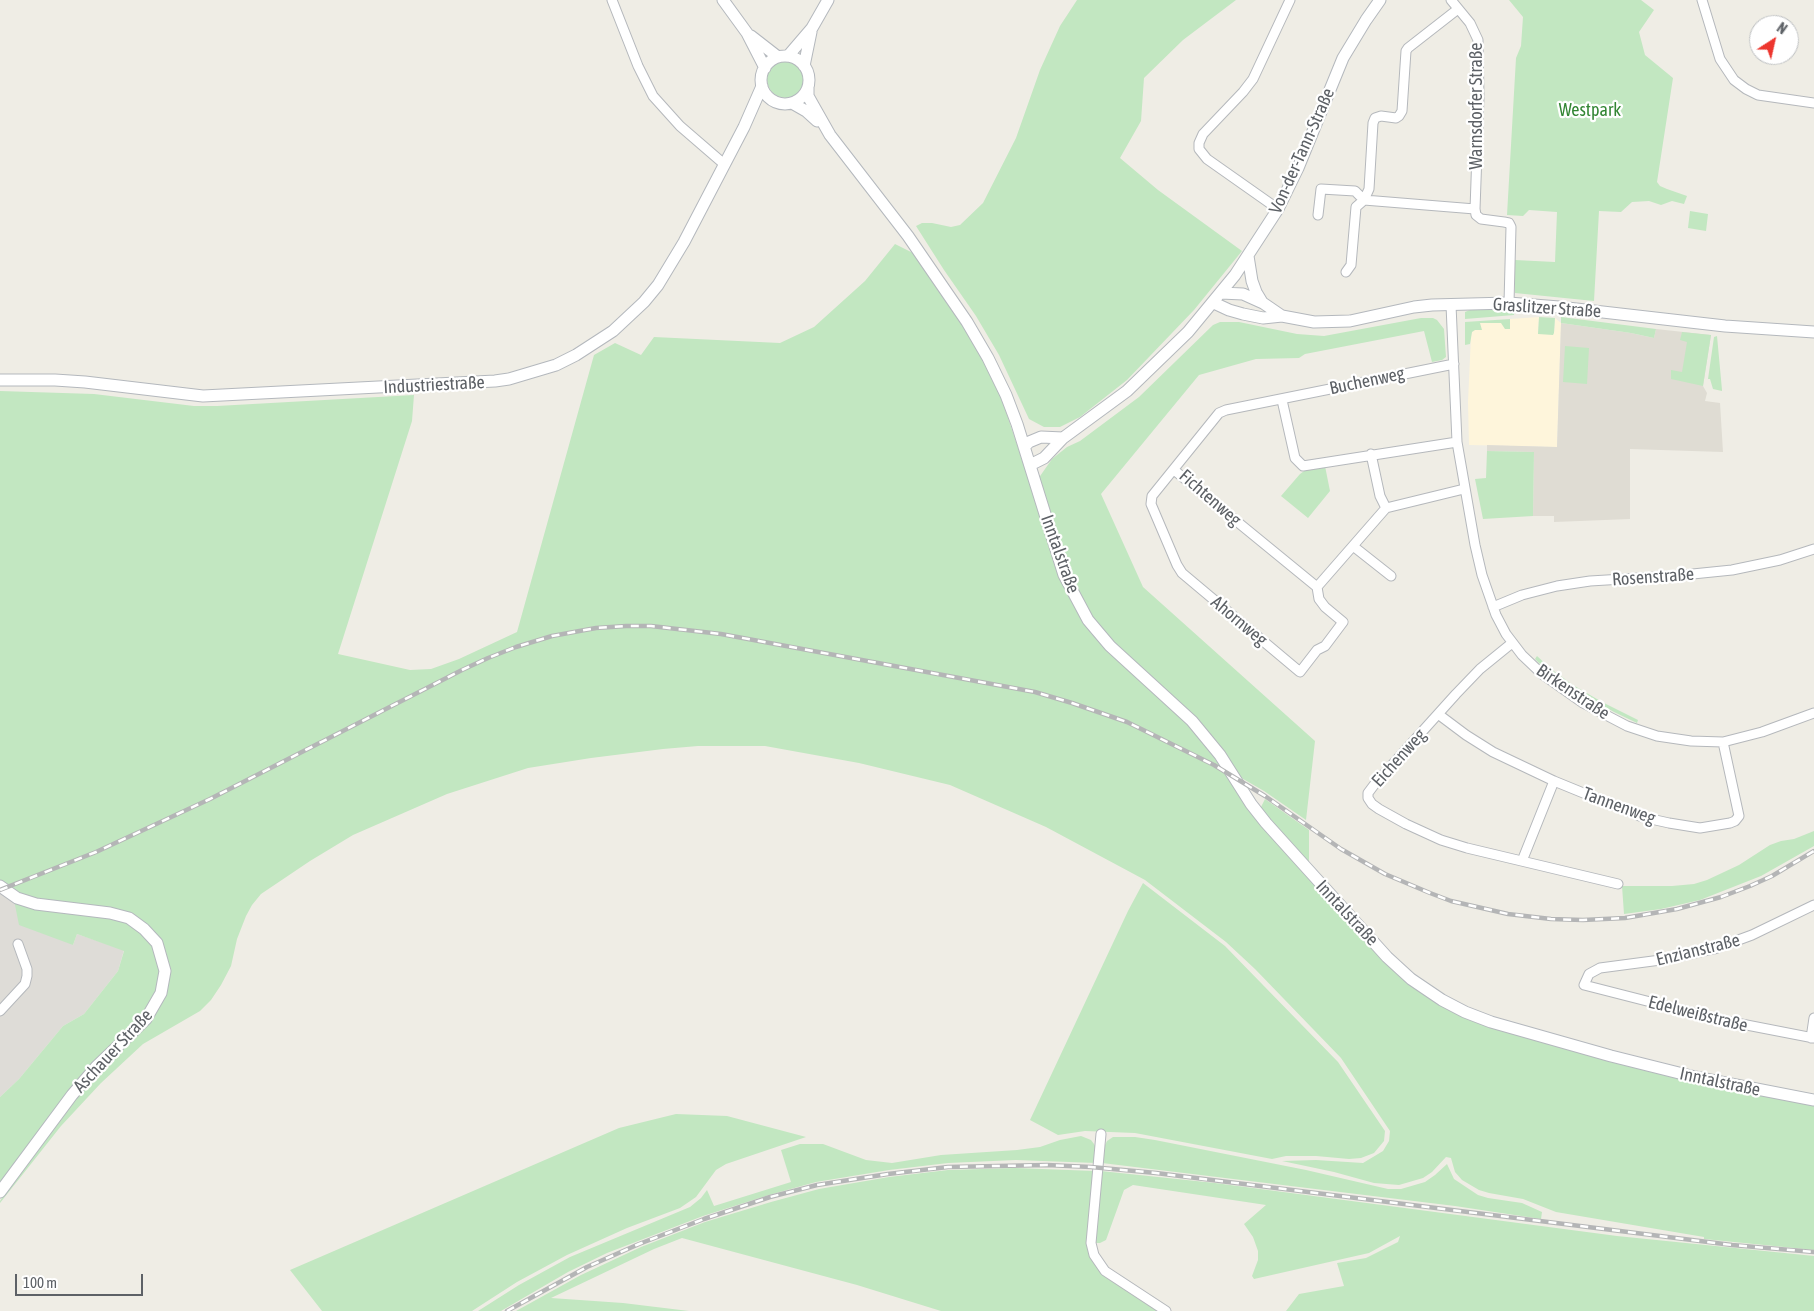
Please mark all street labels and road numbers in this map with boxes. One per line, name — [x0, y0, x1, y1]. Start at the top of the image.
street label: Warnsdorfer Straße — [1465, 42, 1487, 170]
street label: Von-der-Tann-Straße — [1265, 85, 1339, 217]
street label: Graslitzer Straße — [1492, 293, 1602, 323]
street label: Buchenweg — [1328, 363, 1406, 399]
street label: Industriestraße — [383, 372, 485, 398]
street label: Fichtenweg — [1175, 465, 1245, 531]
street label: Inntalstraße — [1036, 512, 1084, 596]
street label: Rosenstraße — [1611, 563, 1695, 591]
street label: Ahornweg — [1207, 591, 1271, 651]
street label: Birkenstraße — [1532, 660, 1614, 724]
street label: Eichenweg — [1367, 725, 1431, 791]
street label: Tannenweg — [1580, 783, 1658, 829]
street label: Inntalstraße — [1311, 876, 1383, 950]
street label: Enzianstraße — [1654, 929, 1742, 971]
street label: Edelweißstraße — [1646, 991, 1750, 1037]
street label: Aschauer Straße — [69, 1005, 157, 1097]
street label: Inntalstraße — [1678, 1063, 1762, 1101]

